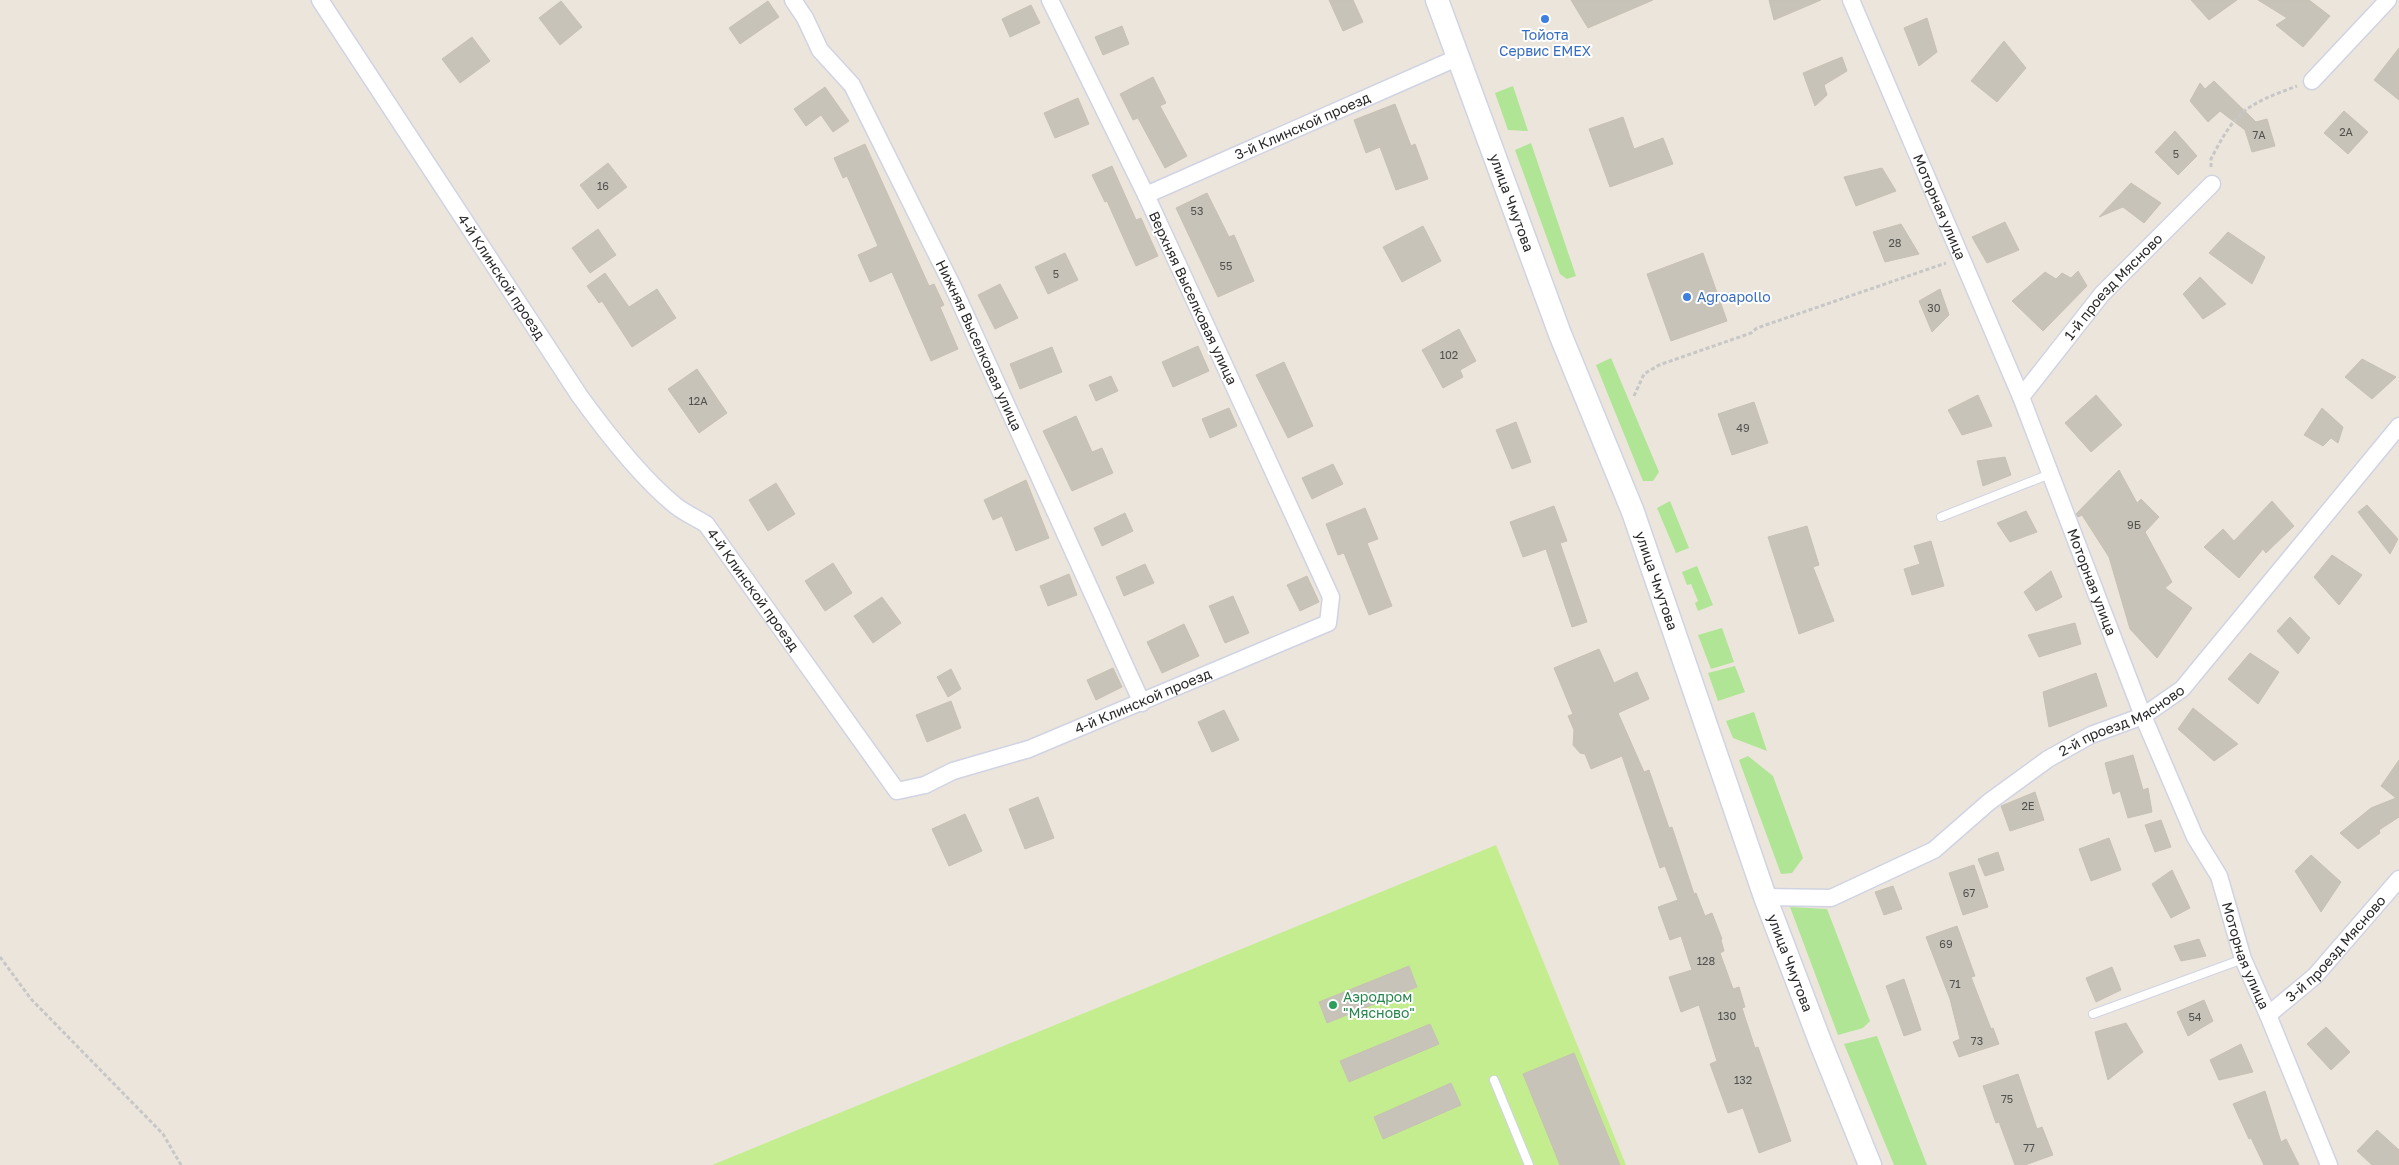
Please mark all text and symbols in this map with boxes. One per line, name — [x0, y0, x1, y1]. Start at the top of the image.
marker: Тойота Сервис EMEX — [1539, 13, 1551, 25]
place label: Тойота Сервис EMEX — [1499, 26, 1591, 59]
street label: 3-й Клинской проезд — [1232, 88, 1373, 163]
house number: 2А — [2339, 125, 2354, 138]
house number: 7А — [2252, 128, 2266, 141]
house number: 5 — [2173, 147, 2179, 160]
street label: улица Чмутова — [1486, 151, 1538, 254]
street label: Моторная улица — [1910, 151, 1970, 262]
house number: 16 — [597, 179, 609, 192]
house number: 53 — [1191, 204, 1203, 217]
street label: Верхняя Выселковая улица — [1146, 208, 1241, 387]
street label: 4-й Клинской проезд — [455, 211, 549, 343]
street label: 1-й проезд Мясново — [2060, 230, 2166, 343]
house number: 28 — [1888, 236, 1902, 249]
street label: Нижняя Выселковая улица — [933, 257, 1026, 433]
house number: 55 — [1220, 259, 1232, 272]
house number: 5 — [1053, 267, 1059, 280]
place label: Agroapollo — [1697, 288, 1771, 305]
marker: Agroapollo — [1681, 291, 1693, 303]
house number: 30 — [1927, 301, 1941, 314]
house number: 102 — [1440, 348, 1458, 361]
house number: 12А — [688, 394, 708, 407]
house number: 49 — [1736, 421, 1750, 434]
house number: 9Б — [2127, 518, 2141, 531]
street label: 4-й Клинской проезд — [704, 525, 803, 654]
street label: Моторная улица — [2064, 526, 2120, 638]
street label: улица Чмутова — [1632, 529, 1682, 632]
street label: 4-й Клинской проезд — [1072, 664, 1214, 737]
street label: 2-й проезд Мясново — [2056, 681, 2187, 759]
house number: 2E — [2021, 799, 2035, 812]
house number: 67 — [1963, 886, 1975, 899]
street label: 3-й проезд Мясново — [2282, 892, 2389, 1005]
street label: Моторная улица — [2219, 900, 2273, 1012]
street label: улица Чмутова — [1764, 912, 1817, 1014]
house number: 69 — [1939, 937, 1953, 950]
house number: 128 — [1697, 954, 1715, 967]
house number: 71 — [1949, 977, 1961, 990]
place label: Аэродром "Мясново" — [1343, 988, 1415, 1021]
marker: Аэродром "Мясново" — [1327, 999, 1339, 1011]
house number: 130 — [1718, 1009, 1736, 1022]
house number: 54 — [2188, 1010, 2202, 1023]
house number: 73 — [1971, 1034, 1983, 1047]
house number: 132 — [1734, 1073, 1752, 1086]
house number: 75 — [2001, 1092, 2013, 1105]
house number: 77 — [2023, 1141, 2035, 1154]

